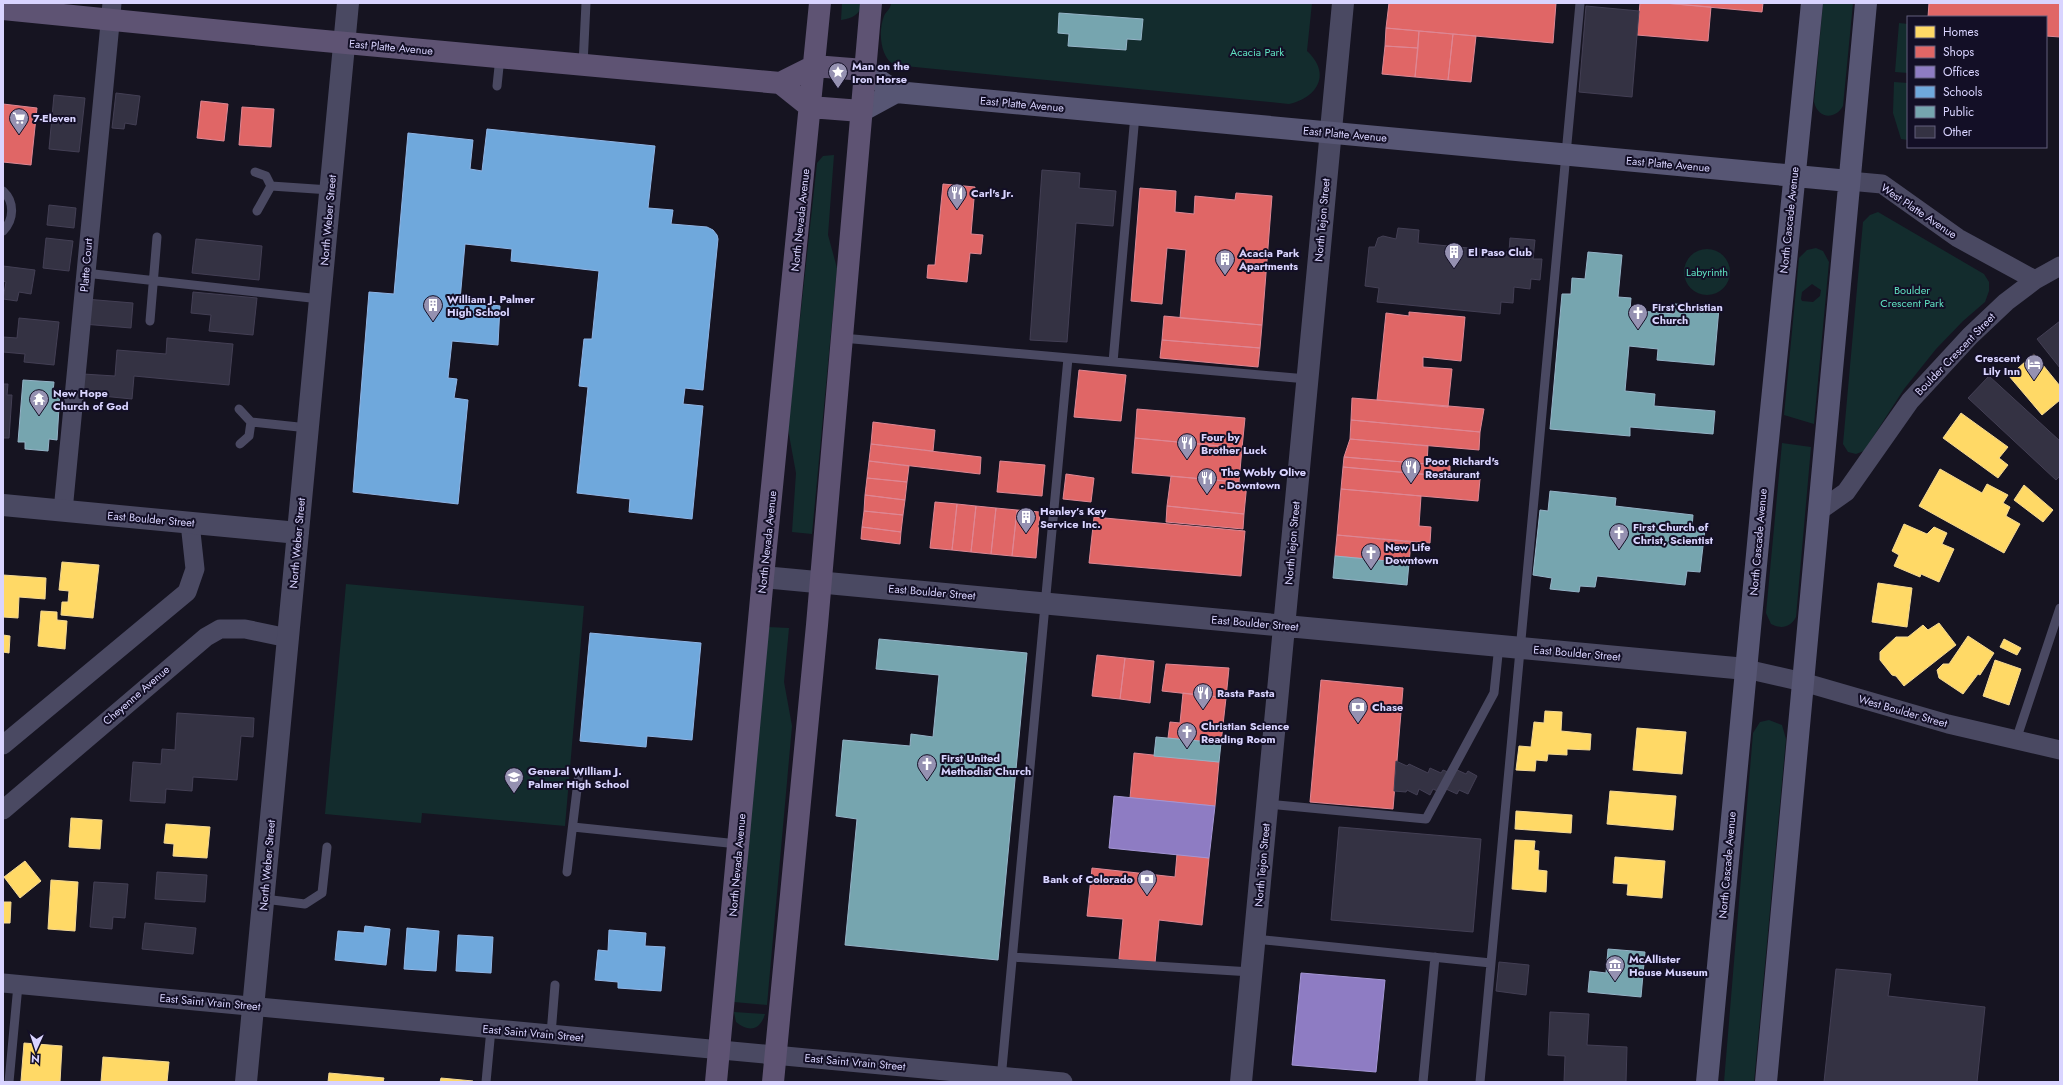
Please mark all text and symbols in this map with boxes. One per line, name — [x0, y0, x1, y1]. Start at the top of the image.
legend — [1907, 16, 2047, 148]
text: Homes — [1943, 23, 1979, 41]
street label: East Platte Avenue — [348, 35, 434, 59]
text: Shops — [1943, 43, 1974, 61]
park label: Acacia Park — [1230, 44, 1284, 60]
place label: Man on the Iron Horse — [852, 58, 910, 87]
place icon: Man on the Iron Horse — [827, 61, 849, 89]
text: Offices — [1943, 63, 1979, 81]
text: Schools — [1943, 83, 1982, 101]
street label: East Platte Avenue — [979, 92, 1065, 116]
text: Public — [1943, 103, 1974, 121]
supermarket icon: 7-Eleven — [8, 107, 30, 135]
place label: 7-Eleven — [33, 110, 76, 126]
street label: East Platte Avenue — [1302, 122, 1388, 146]
text: Other — [1943, 123, 1973, 141]
street label: East Platte Avenue — [1625, 152, 1711, 176]
street label: North Cascade Avenue — [1775, 165, 1803, 274]
street label: North Nevada Avenue — [787, 167, 813, 272]
street label: North Weber Street — [316, 174, 340, 266]
street label: North Tejon Street — [1310, 177, 1334, 262]
street label: West Platte Avenue — [1878, 180, 1960, 243]
restaurant icon: Carl's Jr. — [946, 182, 968, 210]
place label: Carl's Jr. — [971, 185, 1014, 201]
street label: Platte Court — [76, 237, 96, 293]
building icon: El Paso Club — [1443, 241, 1465, 269]
place label: El Paso Club — [1468, 244, 1532, 260]
place label: Acacia Park Apartments — [1238, 245, 1300, 274]
building icon: Acacia Park Apartments — [1214, 248, 1236, 276]
park label: Labyrinth — [1686, 264, 1728, 280]
park label: Boulder Crescent Park — [1880, 282, 1944, 311]
place label: William J. Palmer High School — [447, 291, 535, 320]
building icon: William J. Palmer High School — [422, 294, 444, 322]
place label: First Christian Church — [1652, 299, 1723, 328]
church icon: First Christian Church — [1627, 302, 1649, 330]
street label: Boulder Crescent Street — [1911, 309, 1999, 399]
place label: Crescent Lily Inn — [1975, 350, 2020, 379]
hotel icon: Crescent Lily Inn — [2023, 353, 2045, 381]
place label: New Hope Church of God — [53, 385, 129, 414]
temple icon: New Hope Church of God — [28, 388, 50, 416]
place label: Four by Brother Luck — [1201, 429, 1267, 458]
restaurant icon: Four by Brother Luck — [1176, 432, 1198, 460]
place label: Poor Richard's Restaurant — [1425, 453, 1499, 482]
restaurant icon: Poor Richard's Restaurant — [1400, 456, 1422, 484]
place label: The Wobly Olive - Downtown — [1221, 464, 1306, 493]
restaurant icon: The Wobly Olive - Downtown — [1196, 467, 1218, 495]
street label: North Cascade Avenue — [1745, 488, 1771, 596]
street label: North Nevada Avenue — [754, 489, 780, 594]
street label: North Weber Street — [285, 497, 309, 589]
street label: North Tejon Street — [1280, 500, 1304, 585]
place label: Henley’s Key Service Inc. — [1040, 503, 1106, 532]
building icon: Henley’s Key Service Inc. — [1015, 506, 1037, 534]
street label: East Boulder Street — [107, 507, 196, 531]
place label: First Church of Christ, Scientist — [1633, 519, 1713, 548]
church icon: First Church of Christ, Scientist — [1608, 522, 1630, 550]
place label: New Life Downtown — [1385, 539, 1439, 568]
church icon: New Life Downtown — [1360, 542, 1382, 570]
street label: East Boulder Street — [888, 580, 977, 604]
street label: East Boulder Street — [1211, 611, 1300, 635]
street label: East Boulder Street — [1533, 641, 1622, 665]
street label: Cheyenne Avenue — [99, 661, 173, 729]
restaurant icon: Rasta Pasta — [1192, 682, 1214, 710]
place label: Rasta Pasta — [1217, 685, 1275, 701]
street label: West Boulder Street — [1857, 691, 1950, 731]
bank icon: Chase — [1347, 696, 1369, 724]
place label: Chase — [1372, 699, 1403, 715]
place label: Christian Science Reading Room — [1201, 718, 1289, 747]
church icon: Christian Science Reading Room — [1176, 721, 1198, 749]
place label: First United Methodist Church — [941, 750, 1031, 779]
church icon: First United Methodist Church — [916, 753, 938, 781]
place label: General William J. Palmer High School — [528, 763, 629, 792]
school or university icon: General William J. Palmer High School — [503, 766, 525, 794]
street label: North Cascade Avenue — [1714, 811, 1740, 919]
street label: North Nevada Avenue — [725, 813, 749, 917]
street label: North Weber Street — [255, 819, 279, 911]
street label: North Tejon Street — [1250, 822, 1274, 907]
bank icon: Bank of Colorado — [1136, 868, 1158, 896]
place label: Bank of Colorado — [1043, 871, 1134, 887]
place label: McAllister House Museum — [1629, 951, 1708, 980]
museum icon: McAllister House Museum — [1604, 954, 1626, 982]
street label: East Saint Vrain Street — [159, 990, 262, 1014]
street label: East Saint Vrain Street — [482, 1021, 585, 1045]
north arrow — [16, 1029, 56, 1069]
street label: East Saint Vrain Street — [804, 1050, 907, 1074]
text: N — [31, 1051, 40, 1067]

